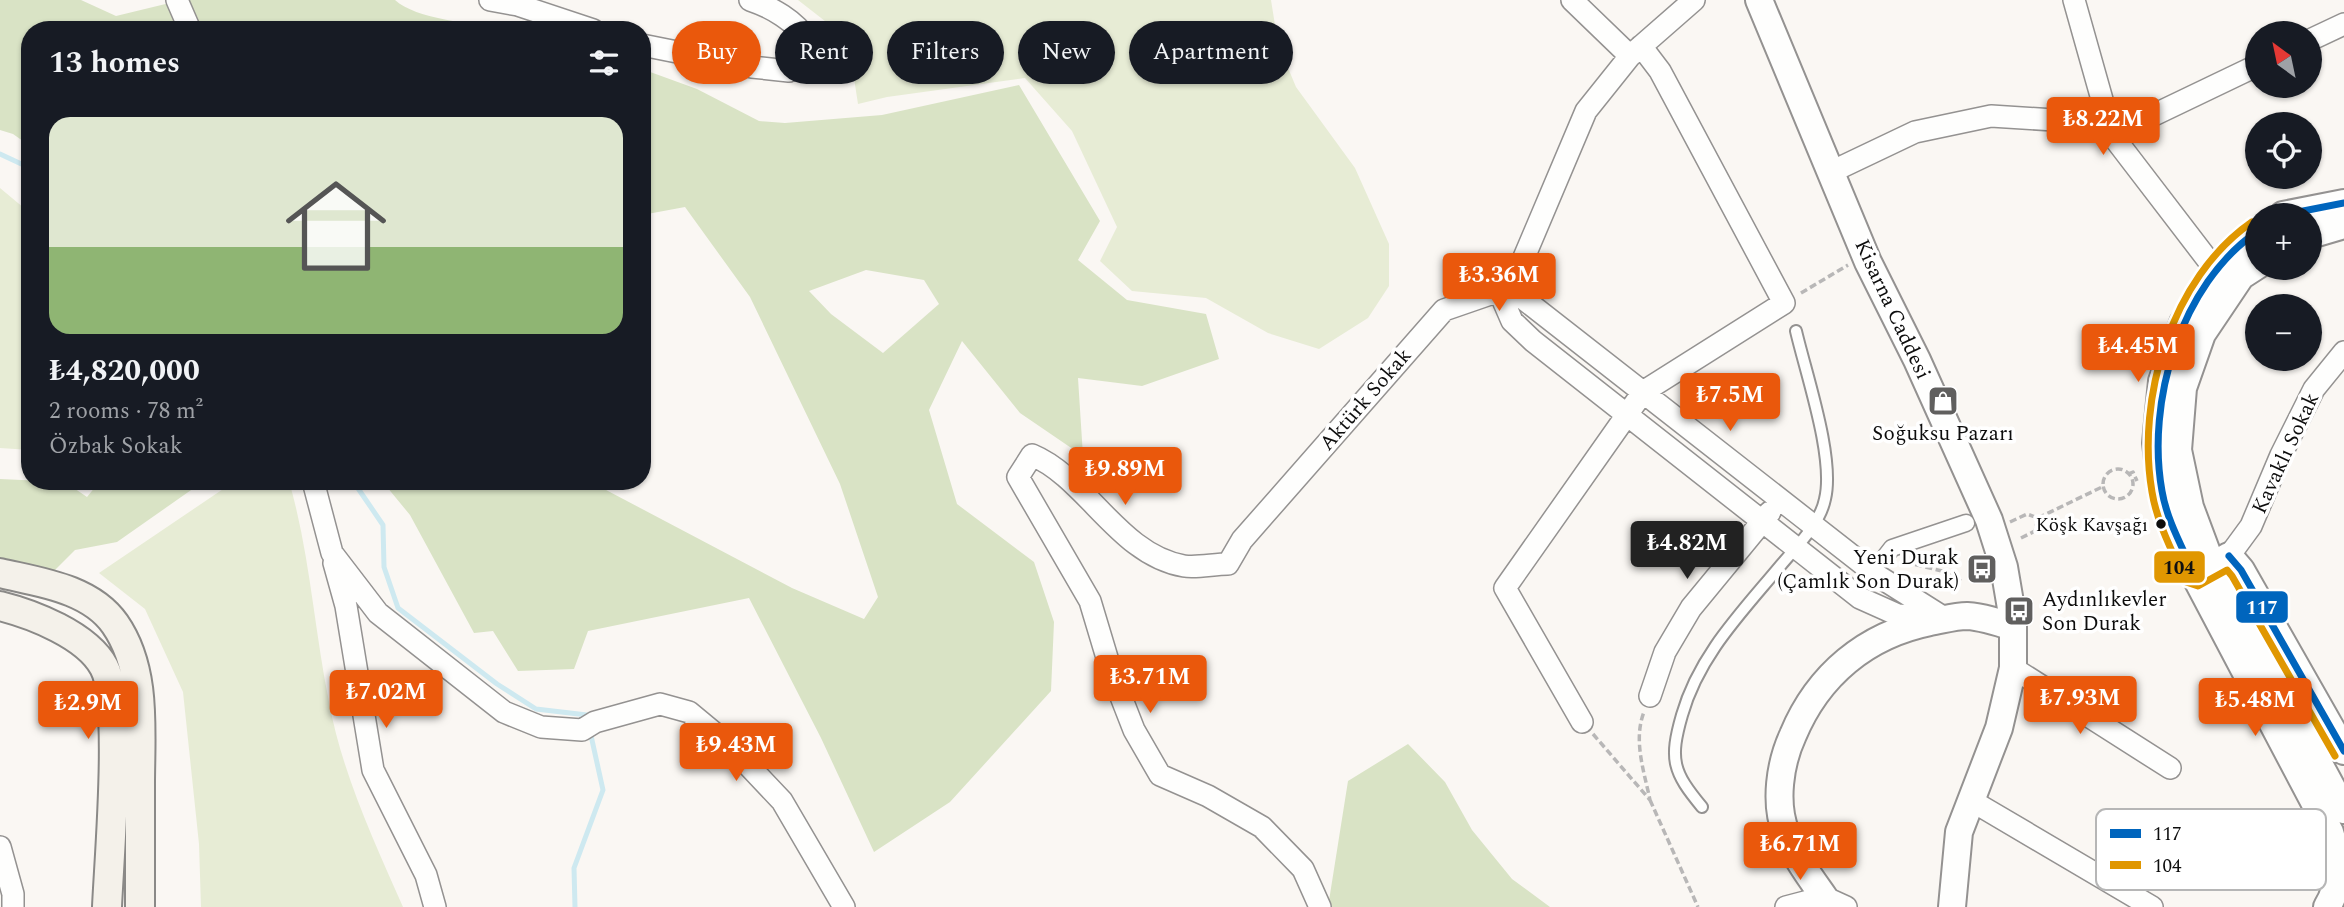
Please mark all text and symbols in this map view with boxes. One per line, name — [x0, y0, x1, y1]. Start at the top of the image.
chip: Buy — [672, 21, 761, 84]
chip: Rent — [775, 21, 873, 84]
chip: Filters — [887, 21, 1004, 84]
chip: New — [1018, 21, 1115, 84]
chip: Apartment — [1129, 21, 1293, 84]
north arrow — [2245, 21, 2322, 98]
map controls — [2245, 21, 2322, 371]
text: 13 homes — [49, 40, 180, 86]
icon: filters — [585, 44, 623, 82]
pin: ₺8.22M — [2046, 97, 2160, 157]
text: ₺8.22M — [2063, 102, 2143, 137]
button: locate — [2245, 112, 2322, 189]
icon: home — [273, 163, 399, 289]
button: + — [2245, 203, 2322, 280]
street label: Kisarna Caddesi — [1846, 234, 1939, 385]
pin: ₺3.36M — [1442, 254, 1556, 313]
text: ₺3.36M — [1459, 258, 1539, 293]
button: − — [2245, 294, 2322, 371]
pin: ₺4.45M — [2081, 324, 2195, 384]
text: ₺4.45M — [2098, 329, 2178, 364]
street label: Aktürk Sokak — [1312, 341, 1420, 458]
text: ₺4,820,000 — [49, 348, 200, 394]
pin: ₺7.5M — [1681, 374, 1779, 433]
text: ₺7.5M — [1696, 378, 1764, 413]
shop icon: Soğuksu Pazarı — [1926, 384, 1960, 418]
street label: Kavaklı Sokak — [2244, 387, 2328, 520]
text: 2 rooms · 78 m² — [49, 394, 203, 429]
place label: Soğuksu Pazarı — [1872, 418, 2014, 450]
text: Özbak Sokak — [49, 429, 183, 464]
pin: ₺9.89M — [1068, 448, 1182, 507]
text: ₺9.89M — [1085, 452, 1165, 487]
place label: Köşk Kavşağı — [2035, 511, 2148, 540]
marker: Köşk Kavşağı — [2154, 517, 2168, 531]
pin: ₺4.82M — [1630, 522, 1744, 581]
text: ₺4.82M — [1647, 526, 1727, 561]
place label: Yeni Durak (Çamlık Son Durak) — [1777, 542, 1959, 598]
line badge: 104 — [2153, 550, 2206, 584]
bus stop icon: Yeni Durak (Çamlık Son Durak) — [1965, 552, 1999, 586]
text: 104 — [2163, 554, 2195, 583]
place label: Aydınlıkevler Son Durak — [2042, 584, 2167, 640]
line badge: 117 — [2235, 590, 2289, 624]
bus stop icon: Aydınlıkevler Son Durak — [2002, 594, 2036, 628]
text: 117 — [2246, 594, 2278, 623]
pin: ₺3.71M — [1093, 656, 1207, 715]
text: ₺3.71M — [1110, 660, 1190, 695]
pin: ₺7.02M — [329, 670, 443, 730]
text: ₺7.02M — [346, 675, 426, 710]
pin: ₺7.93M — [2023, 676, 2137, 736]
pin: ₺5.48M — [2198, 678, 2312, 738]
text: ₺7.93M — [2040, 681, 2120, 716]
pin: ₺2.9M — [39, 682, 137, 741]
text: ₺5.48M — [2215, 683, 2295, 718]
text: ₺2.9M — [54, 686, 122, 721]
pin: ₺9.43M — [679, 724, 793, 783]
text: ₺9.43M — [696, 728, 776, 763]
legend — [2096, 809, 2326, 890]
text: 117 — [2153, 820, 2182, 849]
pin: ₺6.71M — [1743, 822, 1857, 882]
text: ₺6.71M — [1760, 827, 1840, 862]
text: 104 — [2153, 852, 2182, 881]

